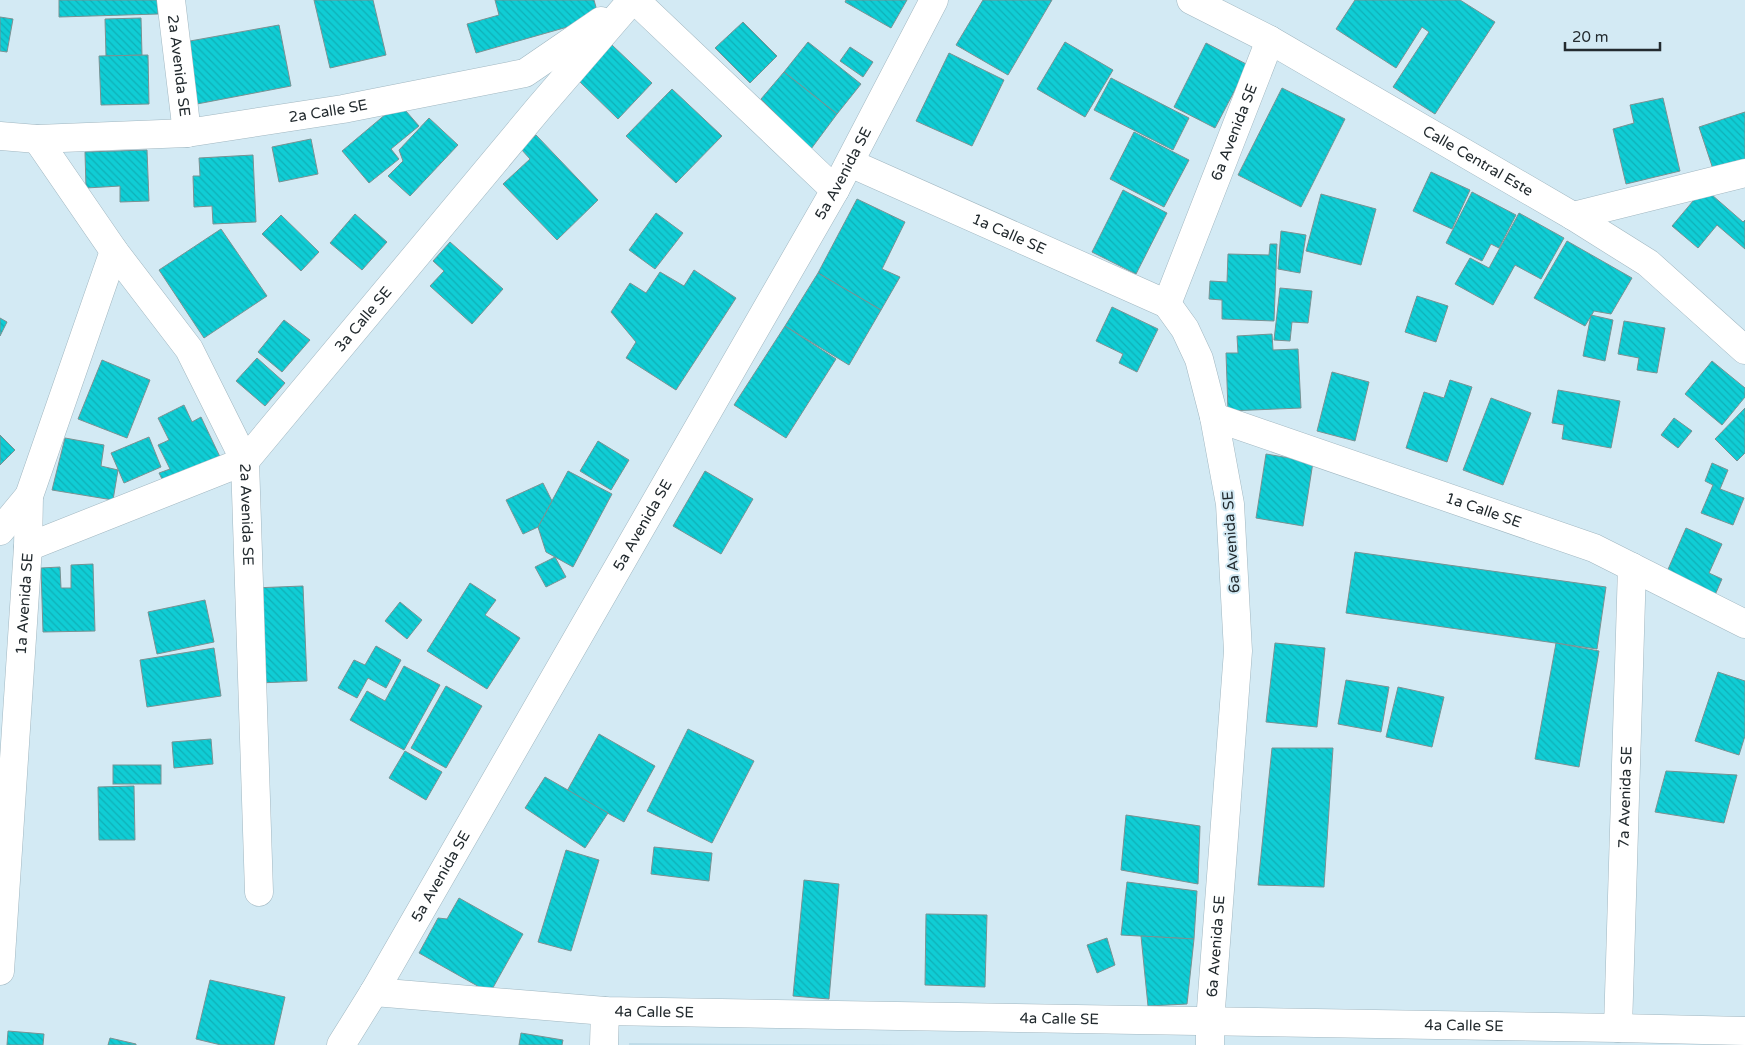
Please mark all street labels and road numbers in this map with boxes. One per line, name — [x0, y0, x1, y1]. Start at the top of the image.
street label: 2a Avenida SE — [164, 14, 194, 117]
street label: 6a Avenida SE — [1207, 81, 1261, 183]
street label: 2a Calle SE — [288, 95, 369, 126]
street label: Calle Central Este — [1419, 122, 1536, 200]
street label: 5a Avenida SE — [811, 124, 875, 223]
street label: 1a Calle SE — [969, 209, 1049, 258]
street label: 3a Calle SE — [331, 283, 395, 355]
street label: 2a Avenida SE — [236, 463, 257, 566]
street label: 5a Avenida SE — [609, 476, 676, 574]
street label: 1a Calle SE — [1443, 488, 1524, 531]
street label: 6a Avenida SE — [1218, 490, 1244, 594]
street label: 1a Avenida SE — [12, 552, 37, 655]
street label: 7a Avenida SE — [1614, 746, 1636, 849]
street label: 5a Avenida SE — [407, 827, 474, 925]
street label: 6a Avenida SE — [1203, 895, 1229, 998]
street label: 4a Calle SE — [614, 1002, 694, 1021]
street label: 4a Calle SE — [1019, 1009, 1099, 1028]
street label: 4a Calle SE — [1424, 1016, 1504, 1035]

